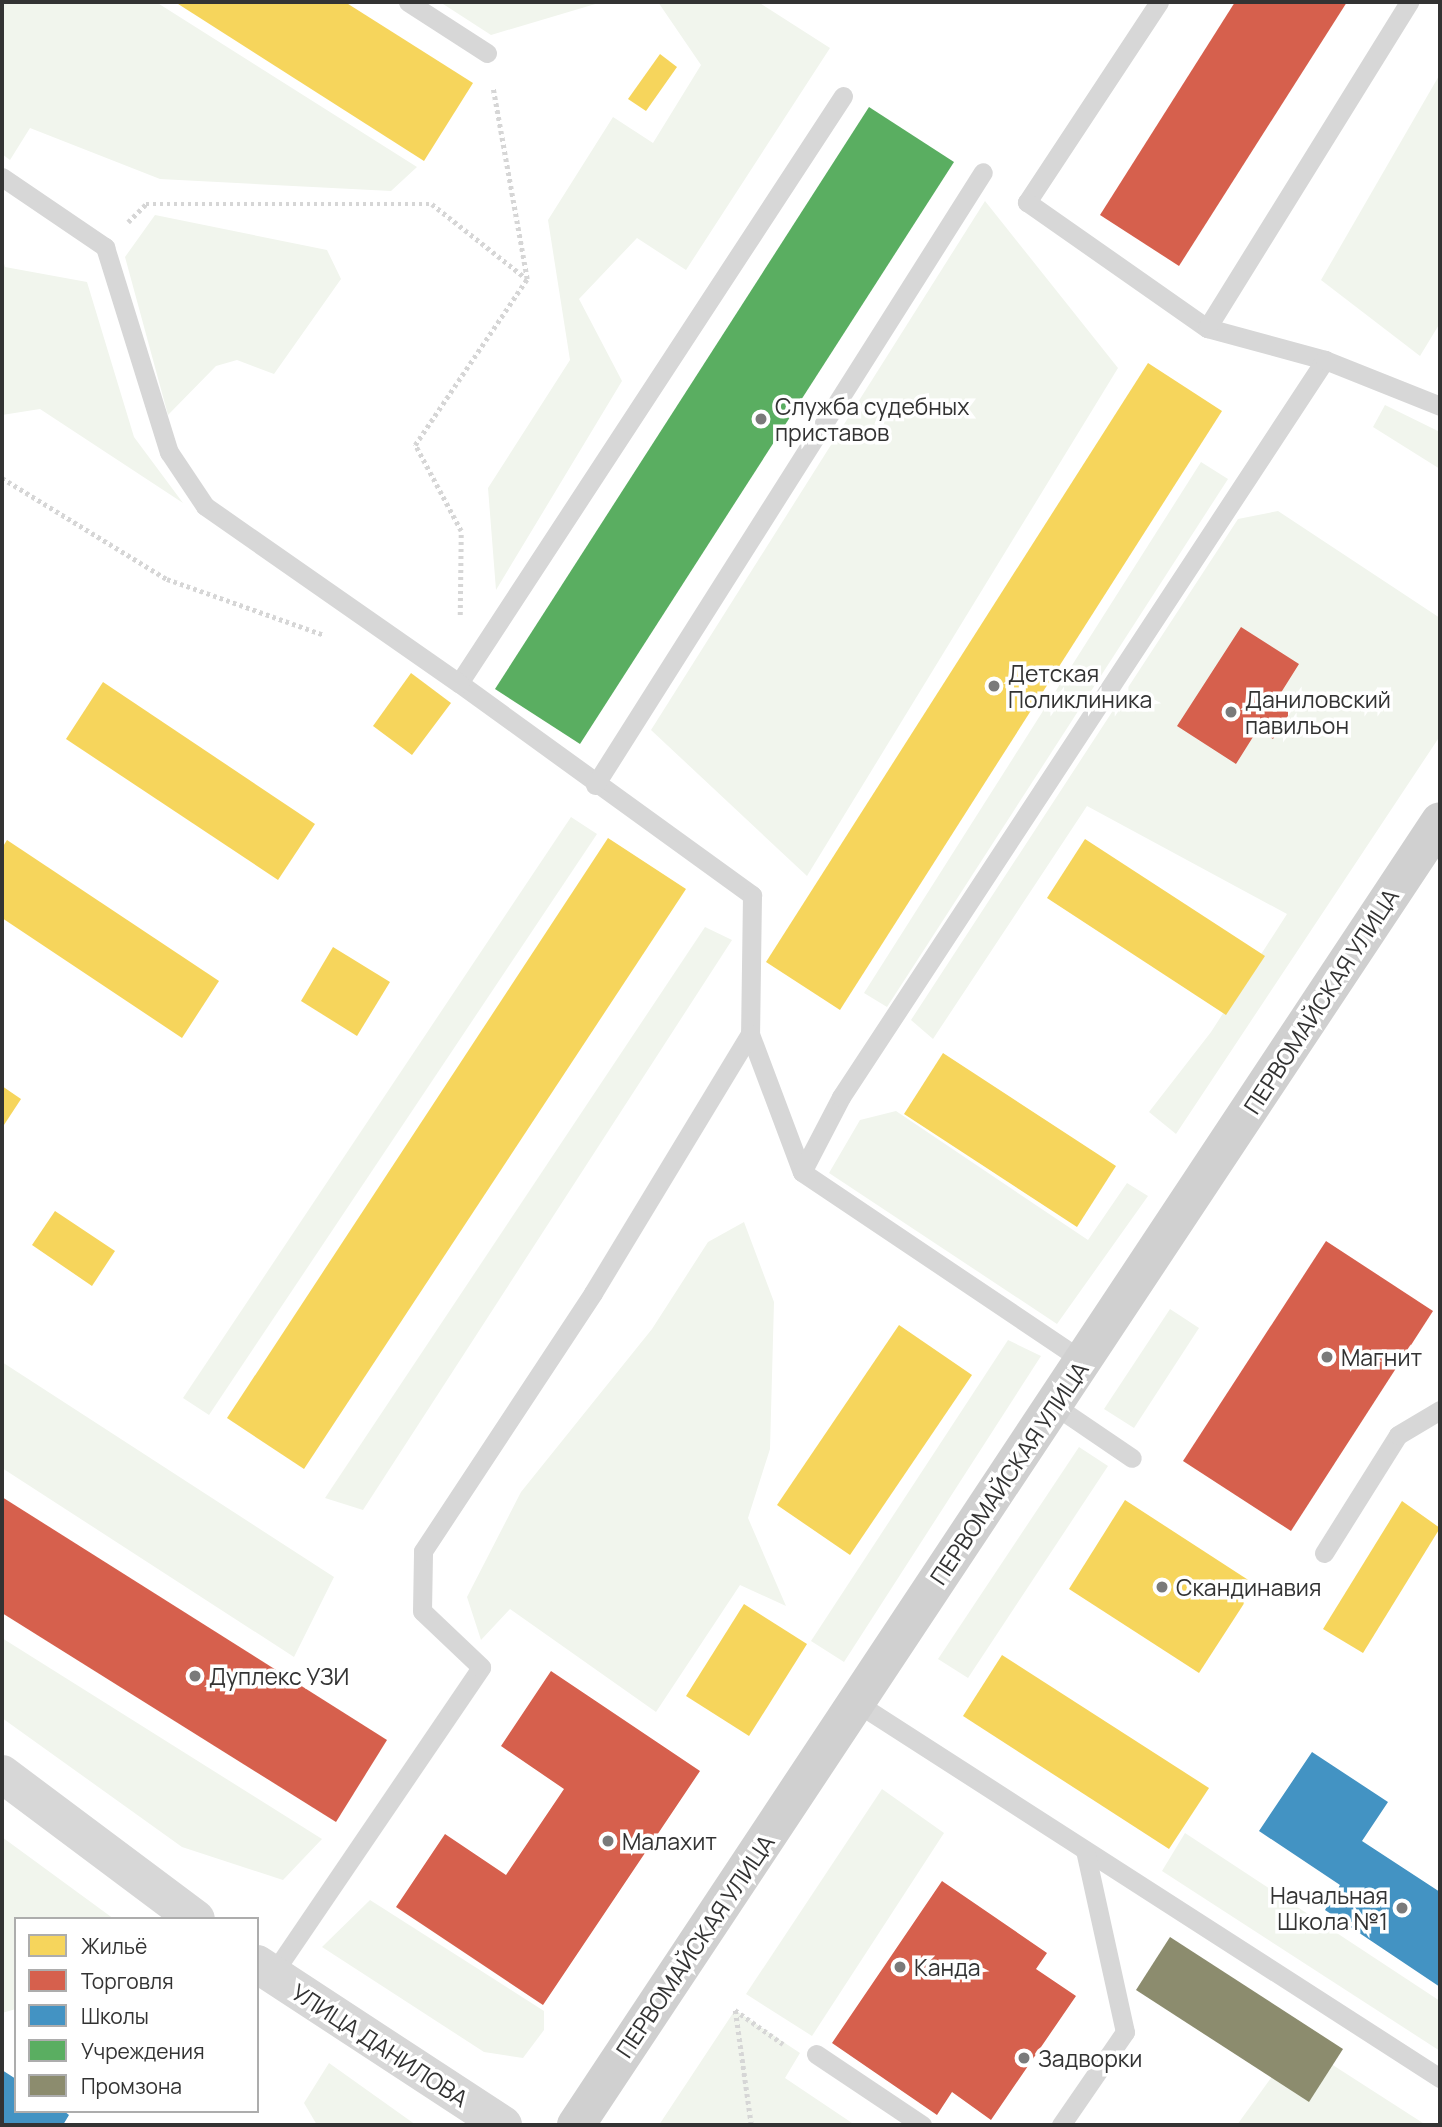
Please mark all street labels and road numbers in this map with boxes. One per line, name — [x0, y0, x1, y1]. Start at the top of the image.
street label: ПЕРВОМАЙСКАЯ УЛИЦА — [1238, 883, 1404, 1119]
street label: ПЕРВОМАЙСКАЯ УЛИЦА — [924, 1356, 1094, 1590]
street label: ПЕРВОМАЙСКАЯ УЛИЦА — [610, 1829, 780, 2063]
street label: УЛИЦА ДАНИЛОВА — [287, 1978, 473, 2112]

